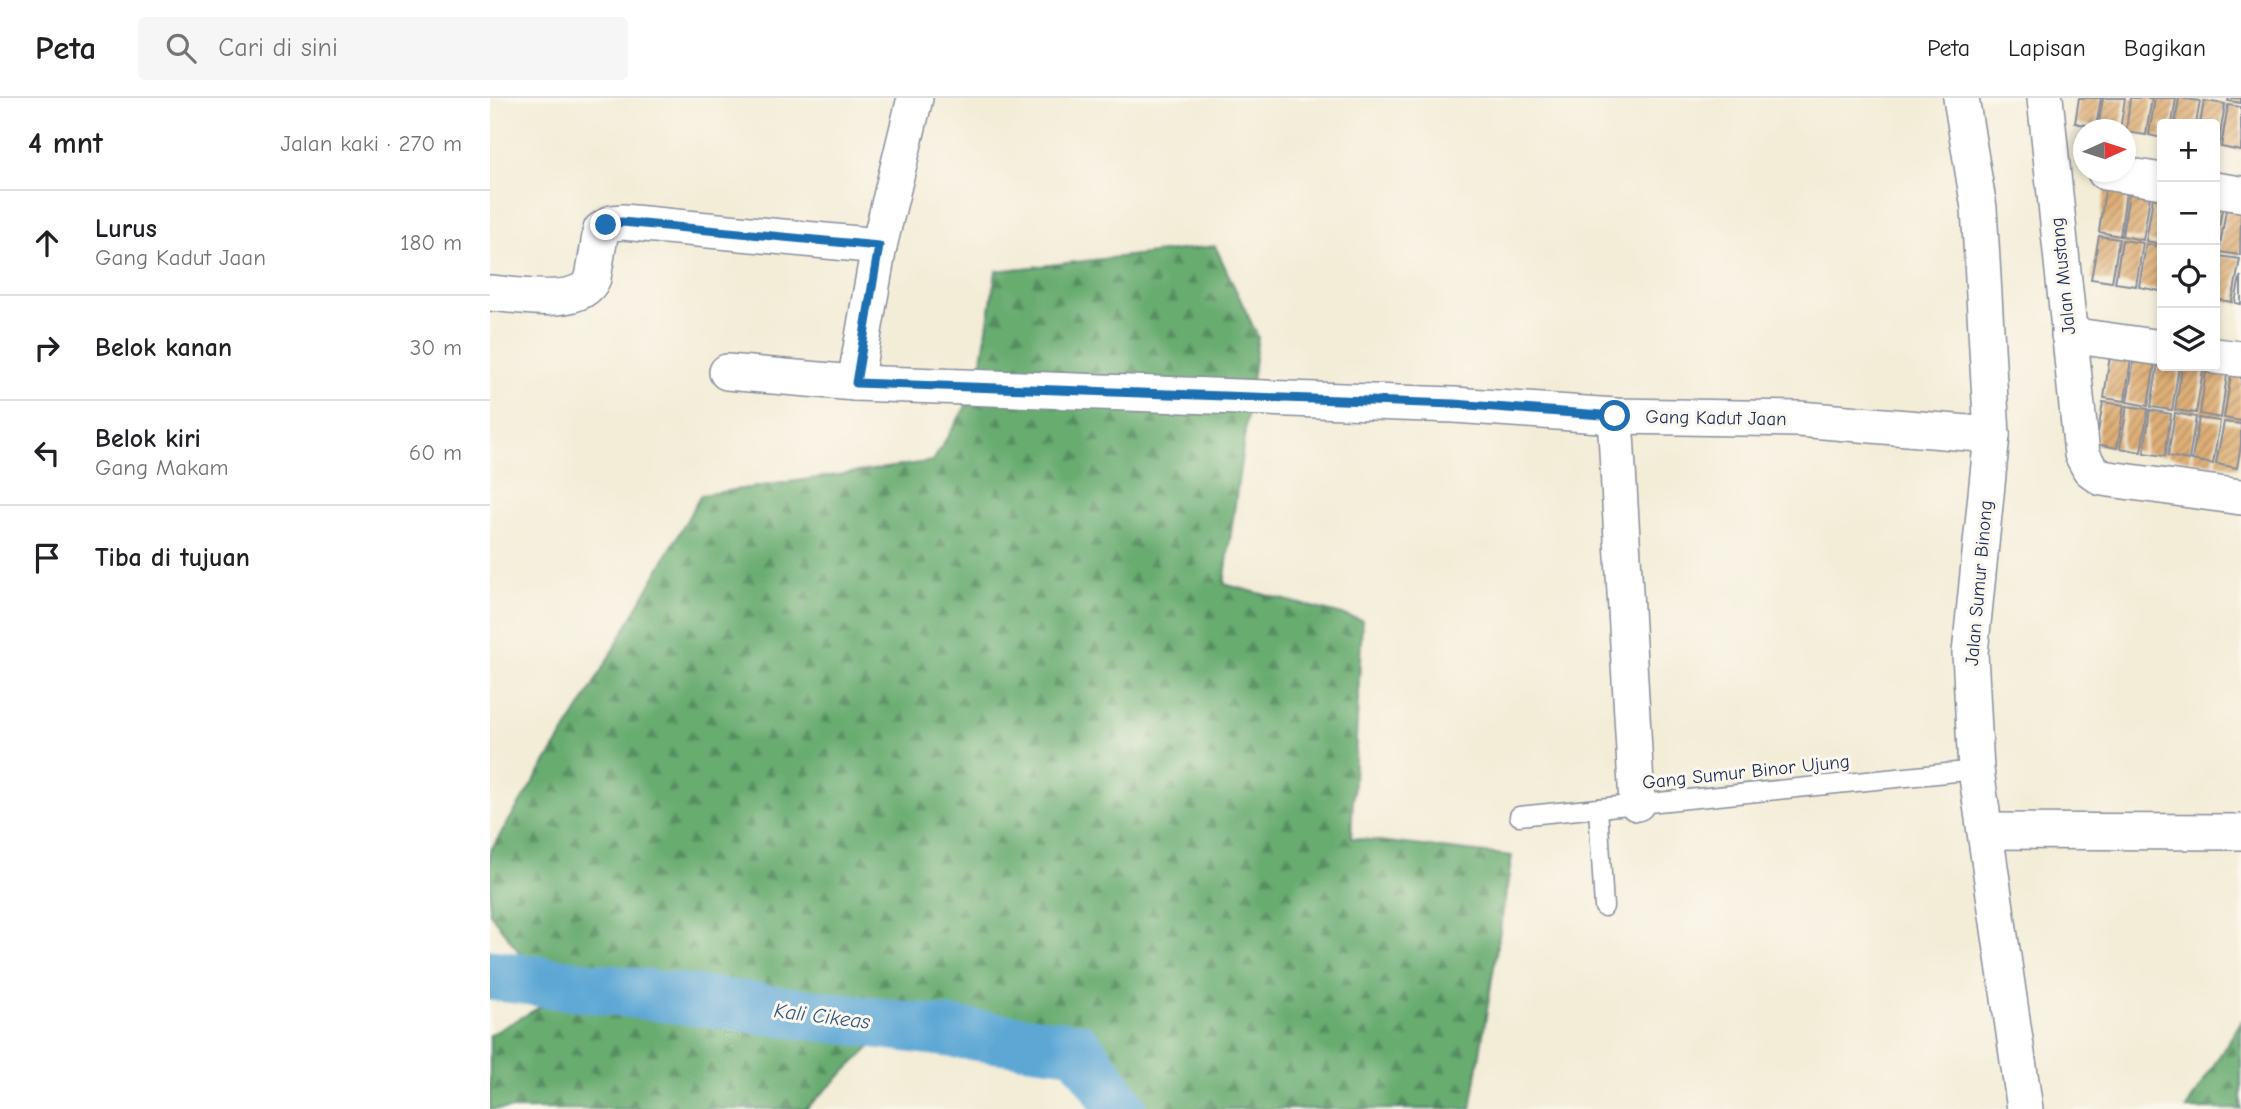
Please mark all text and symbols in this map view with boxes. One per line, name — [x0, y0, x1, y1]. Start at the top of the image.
search box — [138, 17, 628, 80]
text: Peta — [35, 29, 96, 67]
icon: search — [162, 29, 200, 67]
text: Cari di sini — [218, 33, 338, 63]
text: Peta — [1927, 34, 1970, 62]
text: Lapisan — [2008, 34, 2086, 62]
text: Bagikan — [2124, 34, 2206, 62]
north arrow — [2073, 119, 2136, 182]
map controls — [2157, 119, 2220, 371]
button: + — [2157, 119, 2220, 182]
text: 4 mnt — [28, 126, 103, 161]
text: Jalan kaki · 270 m — [280, 130, 462, 157]
button: − — [2157, 182, 2220, 245]
route end — [590, 209, 621, 240]
text: Lurus — [95, 214, 157, 244]
street label: Jalan Mustang — [2046, 216, 2080, 336]
icon: ahead — [28, 224, 66, 262]
text: 180 m — [400, 229, 462, 256]
text: Gang Kadut Jaan — [95, 244, 266, 271]
button: locate — [2157, 245, 2220, 308]
button: layers — [2157, 308, 2220, 371]
icon: right — [28, 329, 66, 367]
text: Belok kanan — [95, 333, 232, 363]
text: 30 m — [410, 334, 462, 361]
route start — [1599, 400, 1630, 431]
street label: Gang Kadut Jaan — [1645, 406, 1787, 430]
text: Belok kiri — [95, 424, 201, 454]
icon: left — [28, 434, 66, 472]
text: 60 m — [409, 439, 462, 466]
text: Gang Makam — [95, 454, 229, 481]
street label: Jalan Sumur Binong — [1961, 499, 1997, 667]
icon: arrive — [28, 539, 66, 577]
text: Tiba di tujuan — [95, 543, 250, 573]
street label: Gang Sumur Binor Ujung — [1641, 750, 1851, 794]
water label: Kali Cikeas — [773, 998, 872, 1034]

